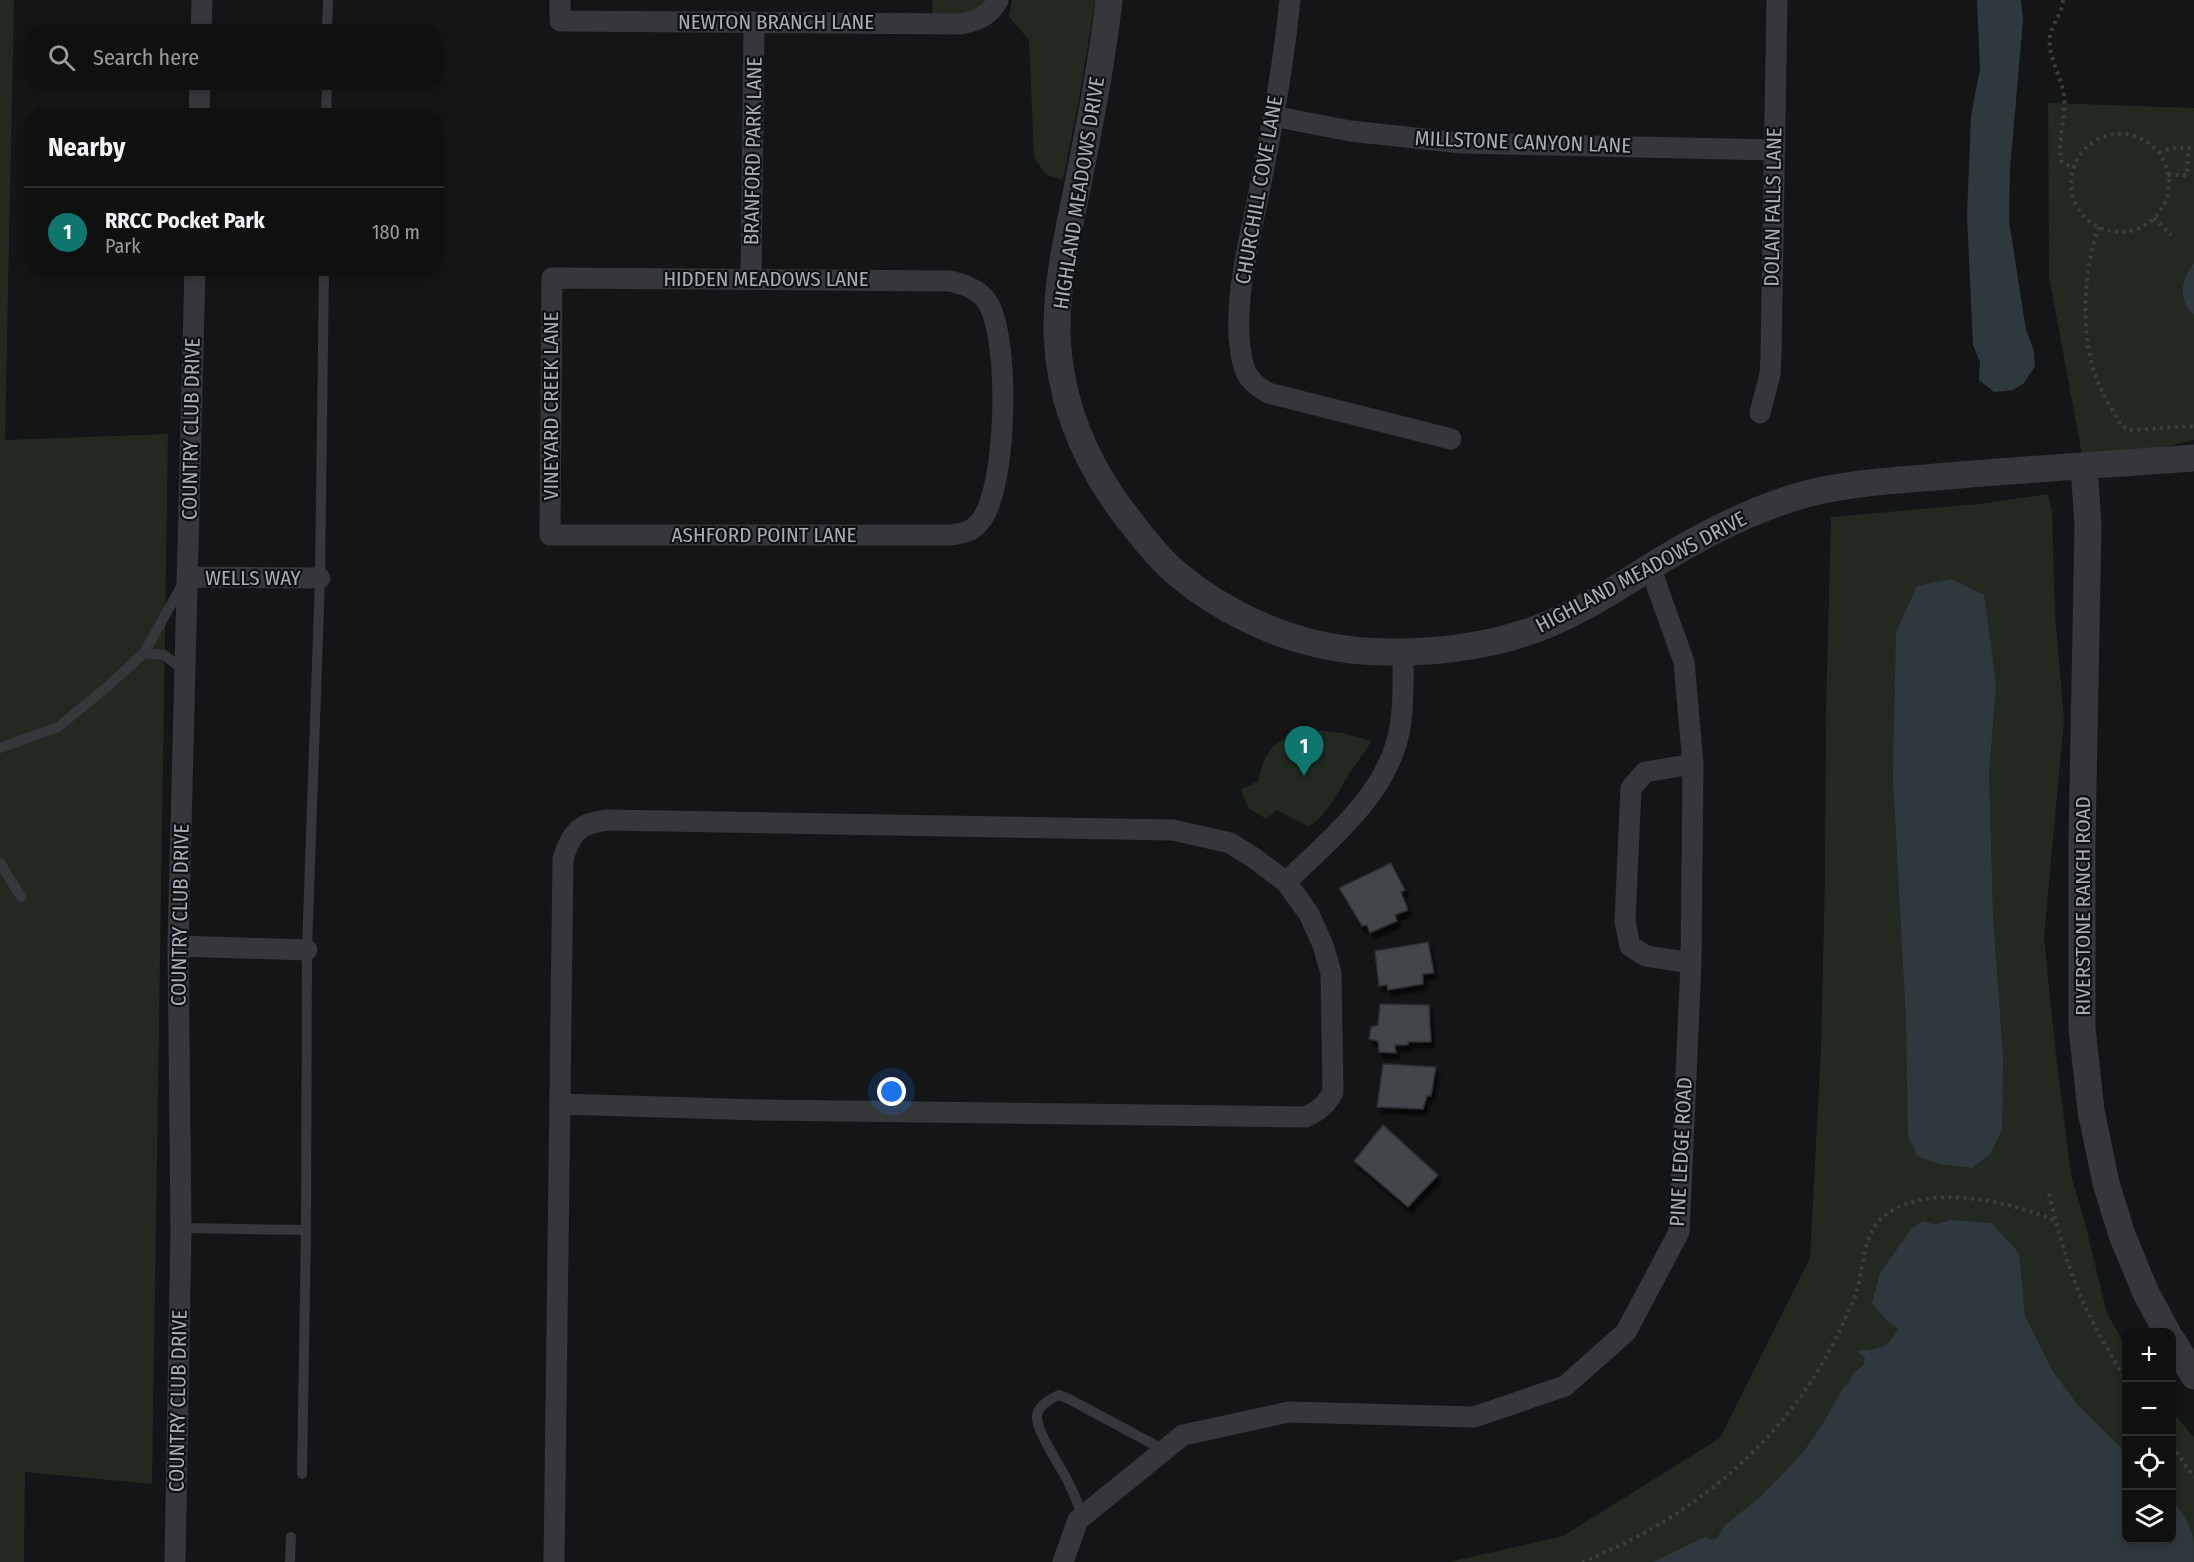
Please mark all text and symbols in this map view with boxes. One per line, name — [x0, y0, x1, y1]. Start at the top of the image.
street label: NEWTON BRANCH LANE — [678, 9, 874, 35]
search box — [24, 24, 444, 90]
icon: search — [45, 41, 78, 74]
text: Search here — [93, 44, 199, 71]
street label: BRANFORD PARK LANE — [738, 56, 768, 245]
street label: HIGHLAND MEADOWS DRIVE — [1048, 75, 1110, 311]
street label: CHURCHILL COVE LANE — [1230, 93, 1288, 286]
street label: MILLSTONE CANYON LANE — [1414, 125, 1632, 159]
street label: DOLAN FALLS LANE — [1759, 127, 1787, 287]
text: Nearby — [48, 132, 125, 163]
text: RRCC Pocket Park — [105, 207, 265, 234]
text: 1 — [63, 220, 72, 244]
text: 180 m — [372, 220, 420, 244]
text: Park — [105, 234, 141, 258]
street label: HIDDEN MEADOWS LANE — [663, 266, 869, 292]
street label: VINEYARD CREEK LANE — [538, 312, 564, 500]
street label: COUNTRY CLUB DRIVE — [176, 337, 206, 520]
street label: HIGHLAND MEADOWS DRIVE — [1531, 505, 1751, 639]
street label: ASHFORD POINT LANE — [672, 522, 857, 548]
street label: WELLS WAY — [205, 565, 301, 591]
pin: 1 — [1284, 726, 1324, 776]
street label: RIVERSTONE RANCH ROAD — [2070, 796, 2096, 1016]
street label: COUNTRY CLUB DRIVE — [165, 823, 195, 1006]
your location — [877, 1077, 906, 1106]
street label: PINE LEDGE ROAD — [1664, 1077, 1698, 1227]
street label: COUNTRY CLUB DRIVE — [163, 1309, 193, 1492]
map controls — [2122, 1328, 2176, 1544]
button: + — [2122, 1328, 2176, 1382]
button: − — [2122, 1382, 2176, 1436]
button: locate — [2122, 1436, 2176, 1490]
button: layers — [2122, 1490, 2176, 1544]

